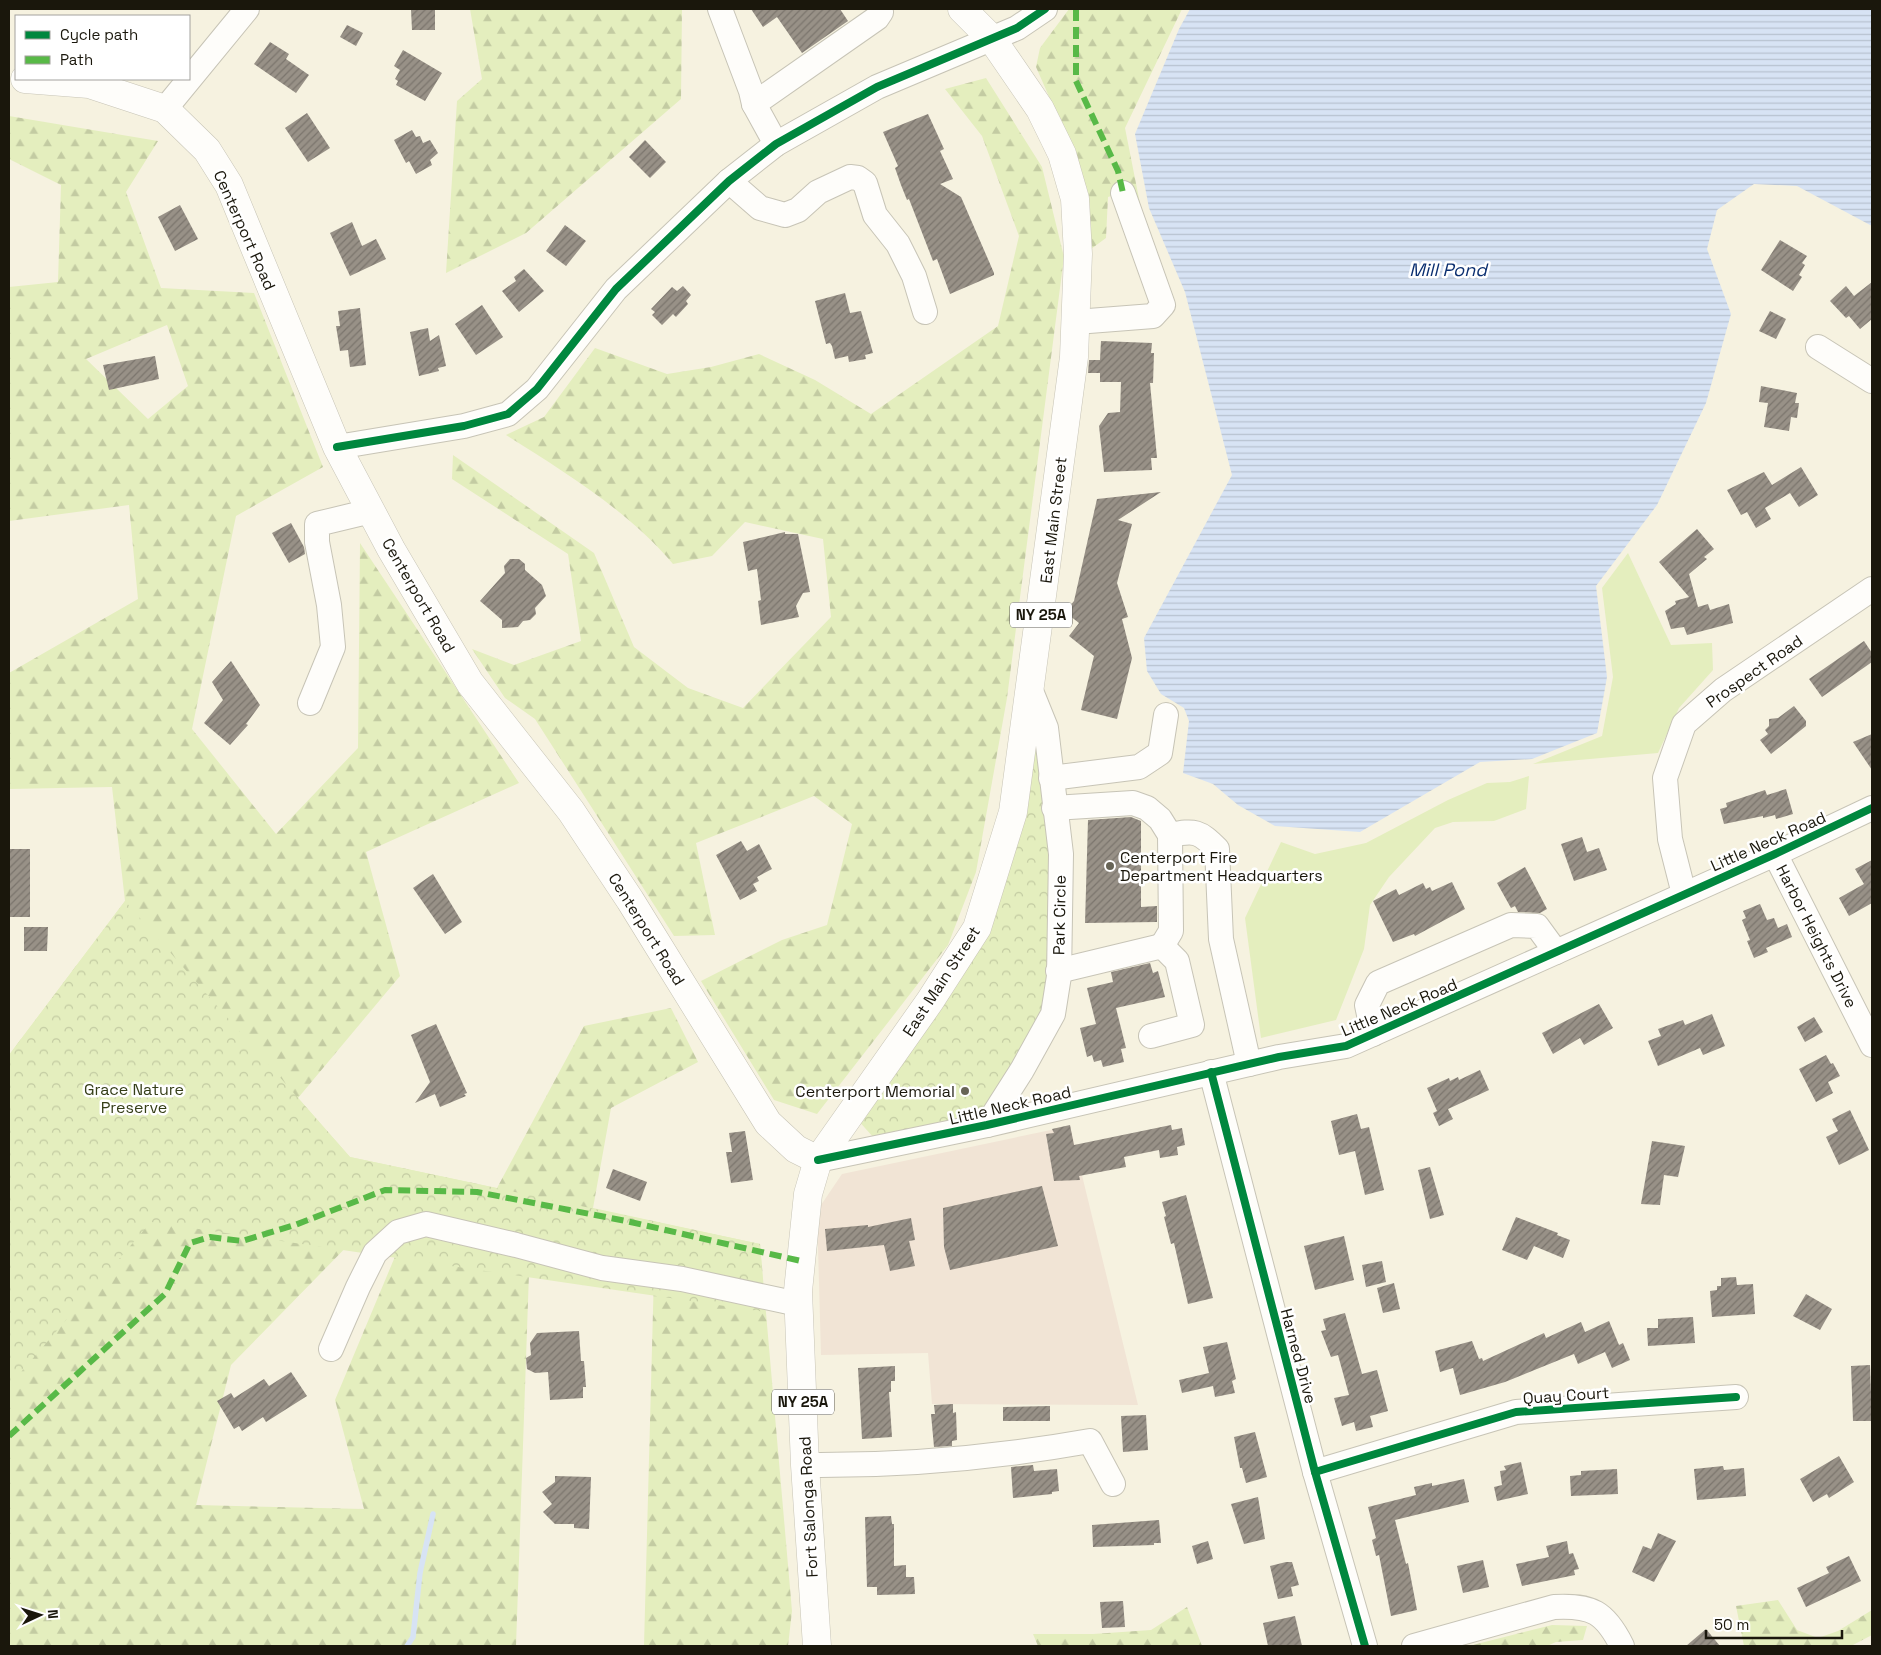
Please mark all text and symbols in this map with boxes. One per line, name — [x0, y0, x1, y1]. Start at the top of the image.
legend — [15, 15, 190, 80]
text: Cycle path — [60, 25, 138, 44]
text: Path — [60, 50, 93, 69]
street label: Centerport Road — [209, 167, 280, 293]
water label: Mill Pond — [1409, 258, 1489, 281]
street label: East Main Street — [1035, 455, 1072, 585]
street label: Centerport Road — [377, 534, 460, 656]
road number: NY 25A — [1010, 602, 1072, 628]
street label: Prospect Road — [1702, 630, 1807, 713]
street label: Little Neck Road — [1707, 807, 1829, 876]
place label: Centerport Fire Department Headquarters — [1120, 847, 1323, 886]
marker: Centerport Fire Department Headquarters — [1104, 860, 1116, 872]
street label: Harbor Heights Drive — [1771, 861, 1862, 1011]
street label: Centerport Road — [604, 869, 690, 989]
street label: Park Circle — [1048, 875, 1071, 955]
street label: East Main Street — [898, 922, 985, 1041]
street label: Little Neck Road — [1338, 974, 1461, 1041]
park label: Grace Nature Preserve — [84, 1079, 184, 1118]
place label: Centerport Memorial — [795, 1081, 955, 1102]
street label: Little Neck Road — [947, 1081, 1073, 1130]
marker: Centerport Memorial — [959, 1085, 971, 1097]
street label: Harned Drive — [1276, 1306, 1321, 1406]
street label: Quay Court — [1522, 1382, 1610, 1409]
road number: NY 25A — [772, 1390, 834, 1414]
street label: Fort Salonga Road — [794, 1436, 823, 1578]
north arrow — [15, 1590, 65, 1640]
scale bar — [1706, 1608, 1842, 1640]
text: N — [44, 1609, 62, 1619]
text: 50 m — [1714, 1615, 1749, 1634]

